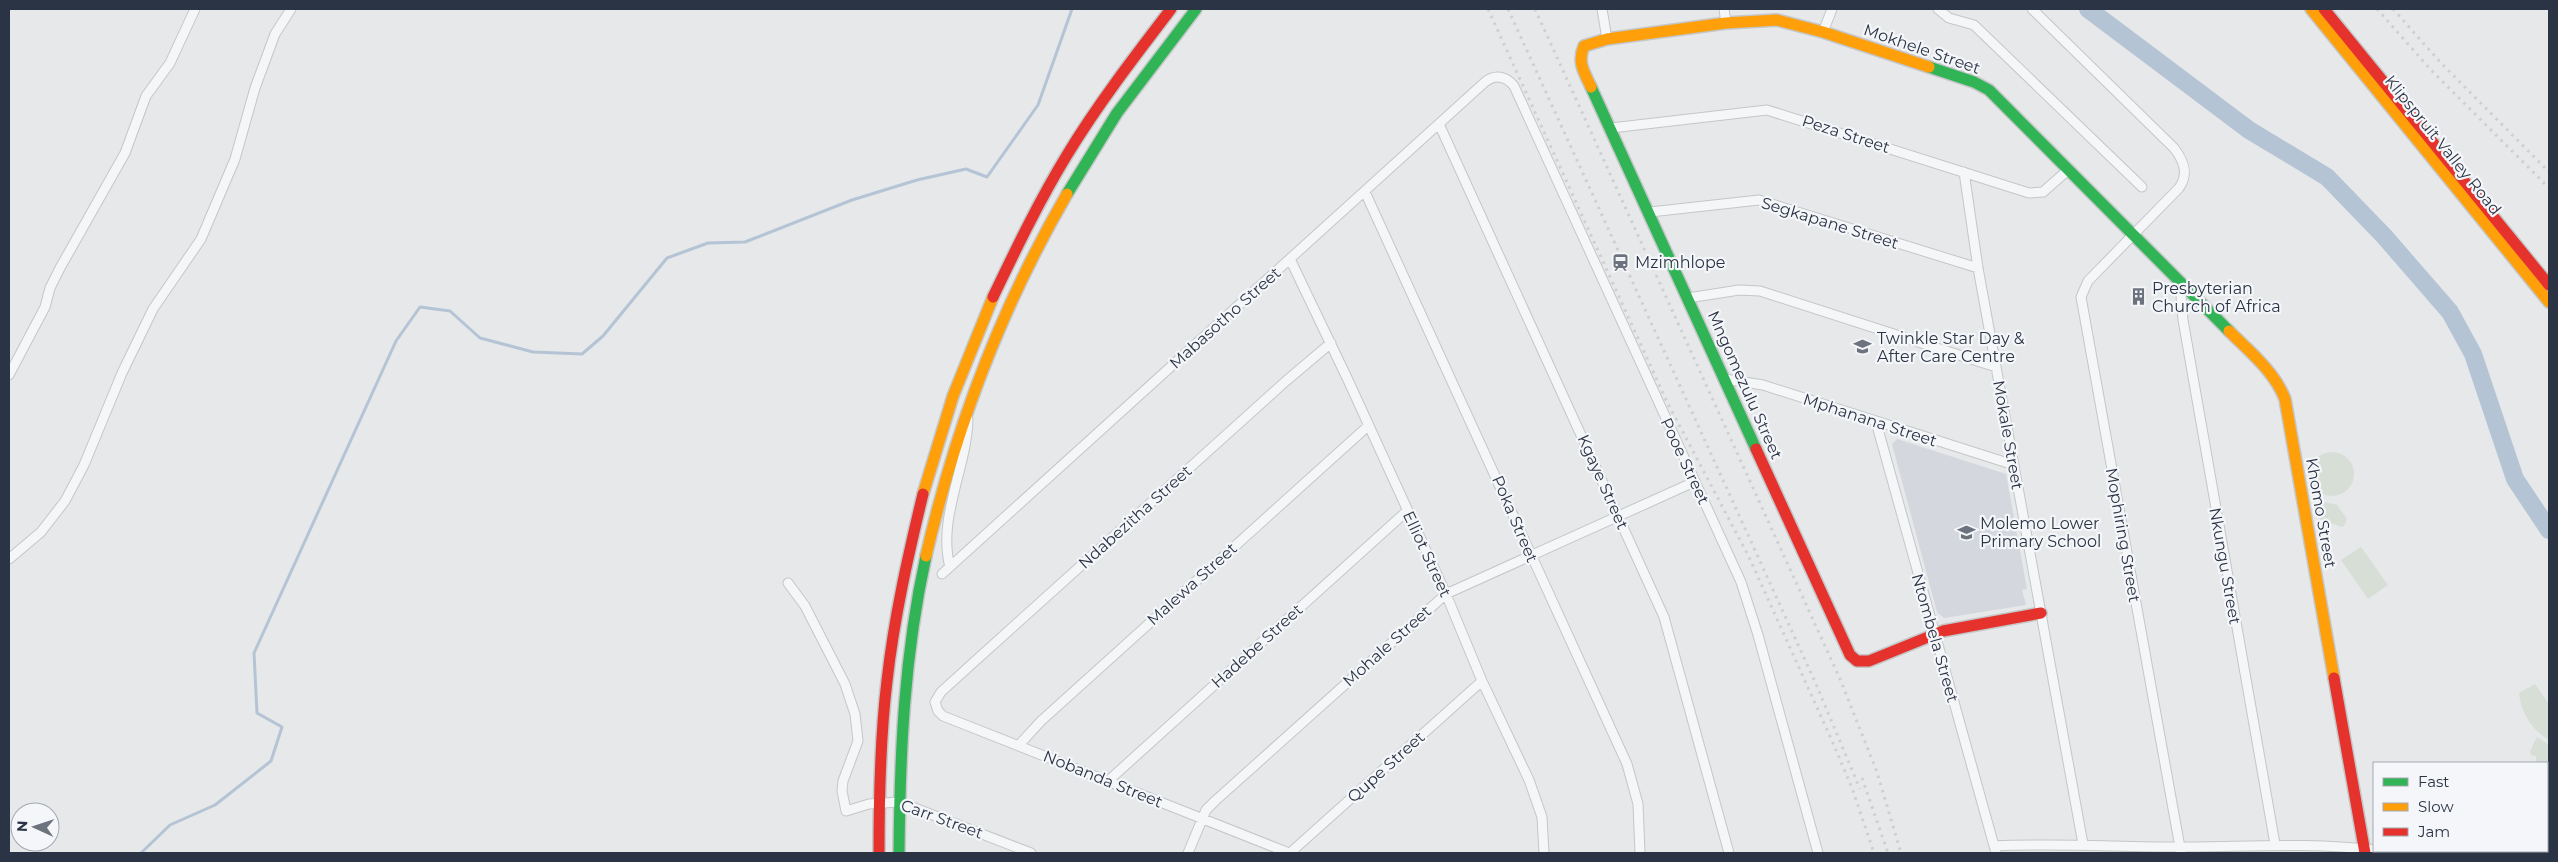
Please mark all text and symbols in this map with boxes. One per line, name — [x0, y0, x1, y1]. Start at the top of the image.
street label: Mokhele Street — [1861, 20, 1983, 78]
street label: Klipspruit Valley Road — [2381, 71, 2505, 219]
street label: Peza Street — [1800, 111, 1893, 157]
street label: Segkapane Street — [1759, 193, 1901, 253]
station icon: Mzimhlope — [1611, 252, 1631, 272]
place label: Mzimhlope — [1635, 253, 1725, 272]
street label: Mabasotho Street — [1166, 263, 1285, 373]
place label: Presbyterian Church of Africa — [2152, 279, 2281, 316]
building icon: Presbyterian Church of Africa — [2128, 287, 2148, 307]
street label: Mngomezulu Street — [1704, 308, 1786, 462]
place label: Twinkle Star Day & After Care Centre — [1877, 329, 2025, 366]
school or university icon: Twinkle Star Day & After Care Centre — [1853, 337, 1873, 357]
street label: Mokale Street — [1989, 379, 2027, 492]
street label: Mphanana Street — [1801, 389, 1940, 451]
street label: Pooe Street — [1657, 415, 1714, 508]
street label: Kgaye Street — [1574, 432, 1633, 533]
street label: Khomo Street — [2302, 456, 2340, 570]
street label: Ndabezitha Street — [1075, 461, 1196, 573]
street label: Mophiring Street — [2102, 466, 2144, 604]
street label: Poka Street — [1488, 473, 1542, 566]
street label: Nkungu Street — [2205, 506, 2245, 626]
street label: Elliot Street — [1399, 508, 1455, 600]
place label: Molemo Lower Primary School — [1980, 514, 2101, 551]
school or university icon: Molemo Lower Primary School — [1956, 522, 1976, 542]
street label: Malewa Street — [1143, 538, 1241, 629]
street label: Ntombela Street — [1908, 571, 1963, 705]
street label: Hadebe Street — [1208, 600, 1307, 692]
street label: Mohale Street — [1339, 601, 1435, 691]
street label: Qupe Street — [1344, 727, 1429, 807]
street label: Nobanda Street — [1041, 746, 1166, 812]
legend — [2373, 762, 2548, 852]
text: Fast — [2418, 772, 2449, 791]
street label: Carr Street — [898, 795, 986, 843]
text: Slow — [2418, 797, 2454, 816]
north arrow — [10, 802, 60, 852]
text: N — [13, 820, 31, 832]
text: Jam — [2417, 822, 2450, 841]

